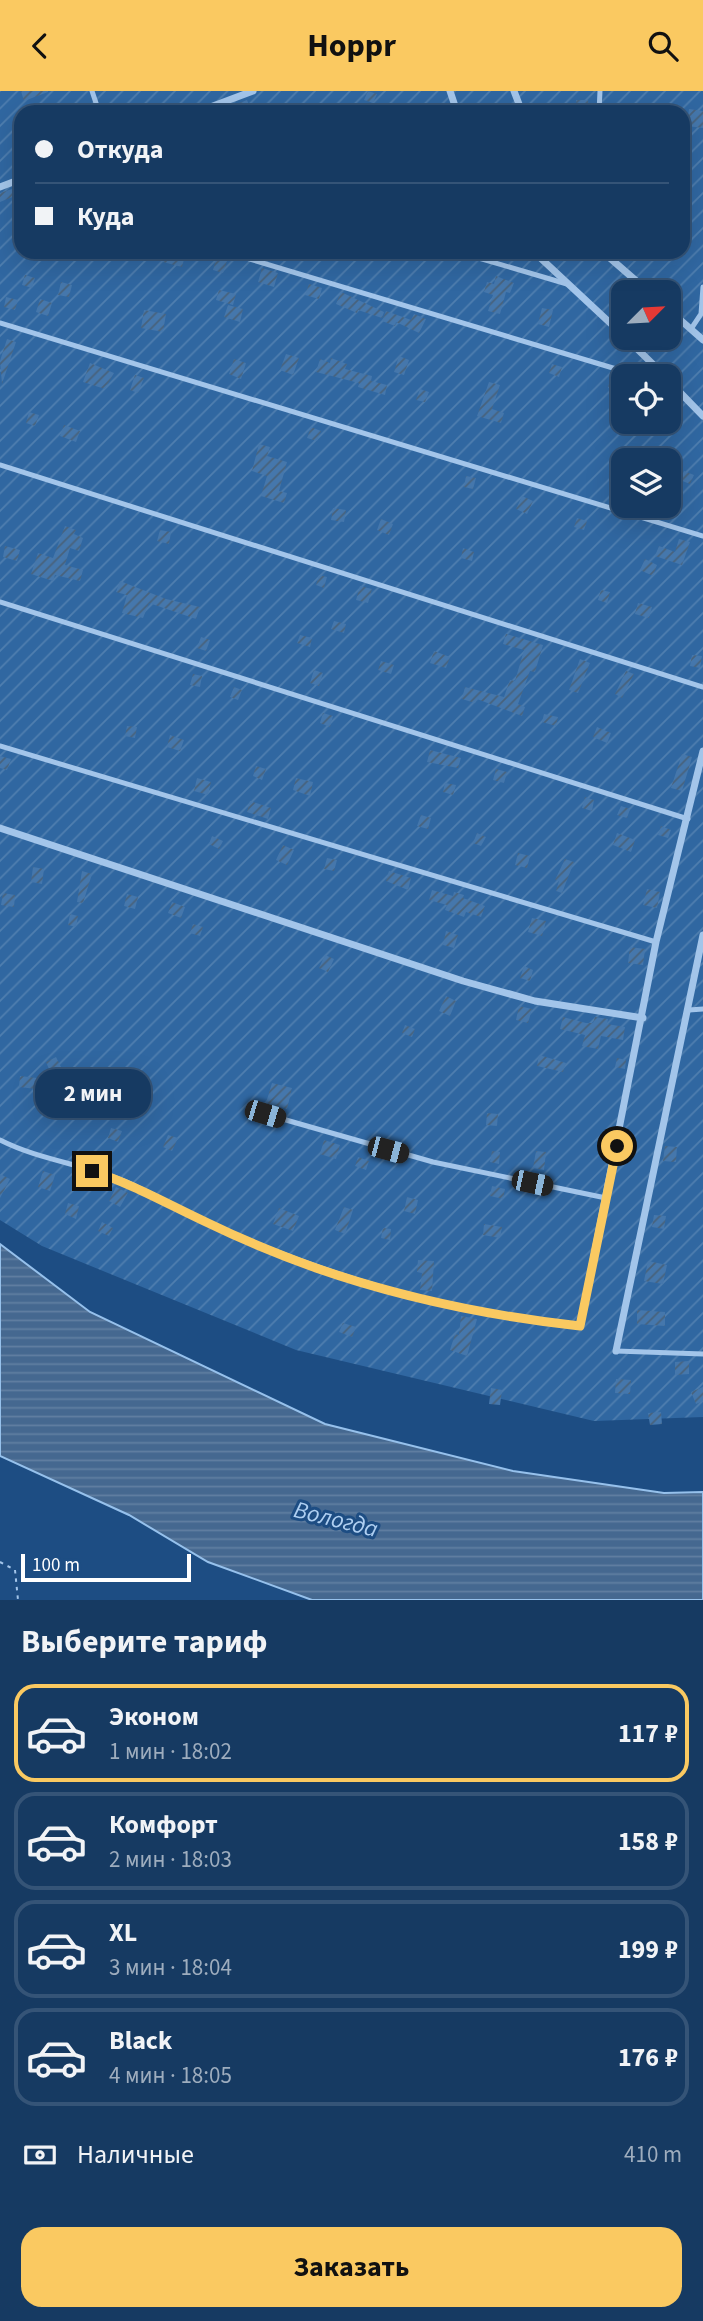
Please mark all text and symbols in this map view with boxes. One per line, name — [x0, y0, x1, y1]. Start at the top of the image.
text: Hoppr — [307, 23, 396, 69]
icon: back — [21, 27, 59, 65]
icon: search — [644, 27, 682, 65]
text: Откуда — [77, 131, 164, 168]
text: Куда — [77, 198, 135, 235]
north arrow — [611, 280, 681, 350]
map controls — [611, 280, 681, 518]
button: locate — [611, 364, 681, 434]
button: layers — [611, 448, 681, 518]
callout: 2 мин — [34, 1069, 150, 1119]
text: 2 мин — [64, 1077, 122, 1110]
car — [242, 1098, 289, 1130]
route start — [601, 1130, 633, 1162]
car — [365, 1134, 412, 1166]
route end — [76, 1155, 108, 1187]
car — [510, 1168, 555, 1198]
water label: Вологда — [290, 1492, 382, 1547]
scale bar — [21, 1551, 191, 1583]
text: 100 m — [32, 1552, 80, 1579]
text: Выберите тариф — [21, 1619, 268, 1665]
text: Эконом — [109, 1698, 199, 1735]
icon: car — [25, 1702, 88, 1765]
text: 117 ₽ — [618, 1715, 678, 1752]
text: 1 мин · 18:02 — [109, 1735, 232, 1768]
text: Комфорт — [109, 1806, 218, 1843]
icon: car — [25, 1810, 88, 1873]
text: 158 ₽ — [618, 1823, 678, 1860]
text: 2 мин · 18:03 — [109, 1843, 232, 1876]
text: XL — [109, 1914, 137, 1951]
icon: car — [25, 1918, 88, 1981]
text: 199 ₽ — [618, 1931, 678, 1968]
text: 3 мин · 18:04 — [109, 1951, 232, 1984]
text: Black — [109, 2022, 172, 2059]
icon: car — [25, 2026, 88, 2089]
text: 176 ₽ — [618, 2039, 678, 2076]
text: 4 мин · 18:05 — [109, 2059, 232, 2092]
icon: cash — [21, 2136, 59, 2174]
text: Наличные — [77, 2136, 194, 2173]
text: 410 m — [624, 2138, 682, 2171]
button: Заказать — [21, 2227, 682, 2307]

